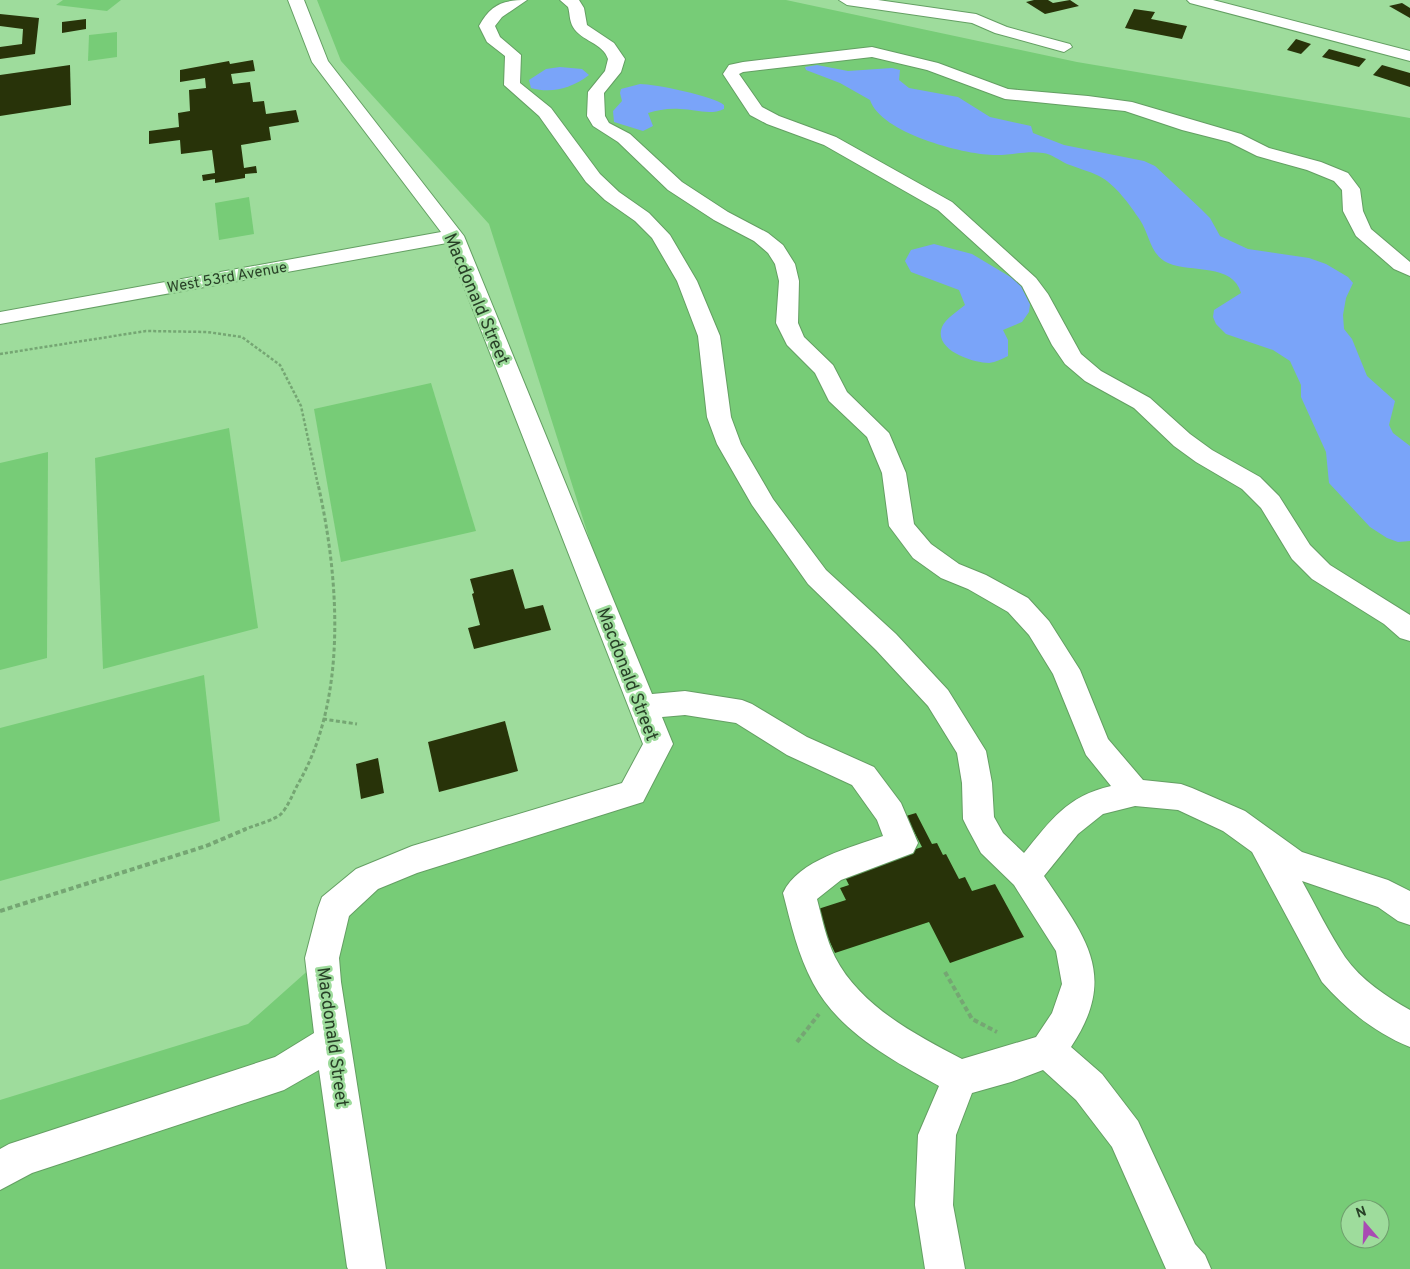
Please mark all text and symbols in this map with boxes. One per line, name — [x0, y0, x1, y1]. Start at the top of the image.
street label: Macdonald Street — [437, 230, 514, 369]
street label: West 53rd Avenue — [166, 259, 289, 298]
street label: Macdonald Street — [591, 605, 663, 745]
street label: Macdonald Street — [310, 966, 353, 1109]
north arrow — [1340, 1199, 1390, 1249]
text: N — [1354, 1203, 1369, 1223]

